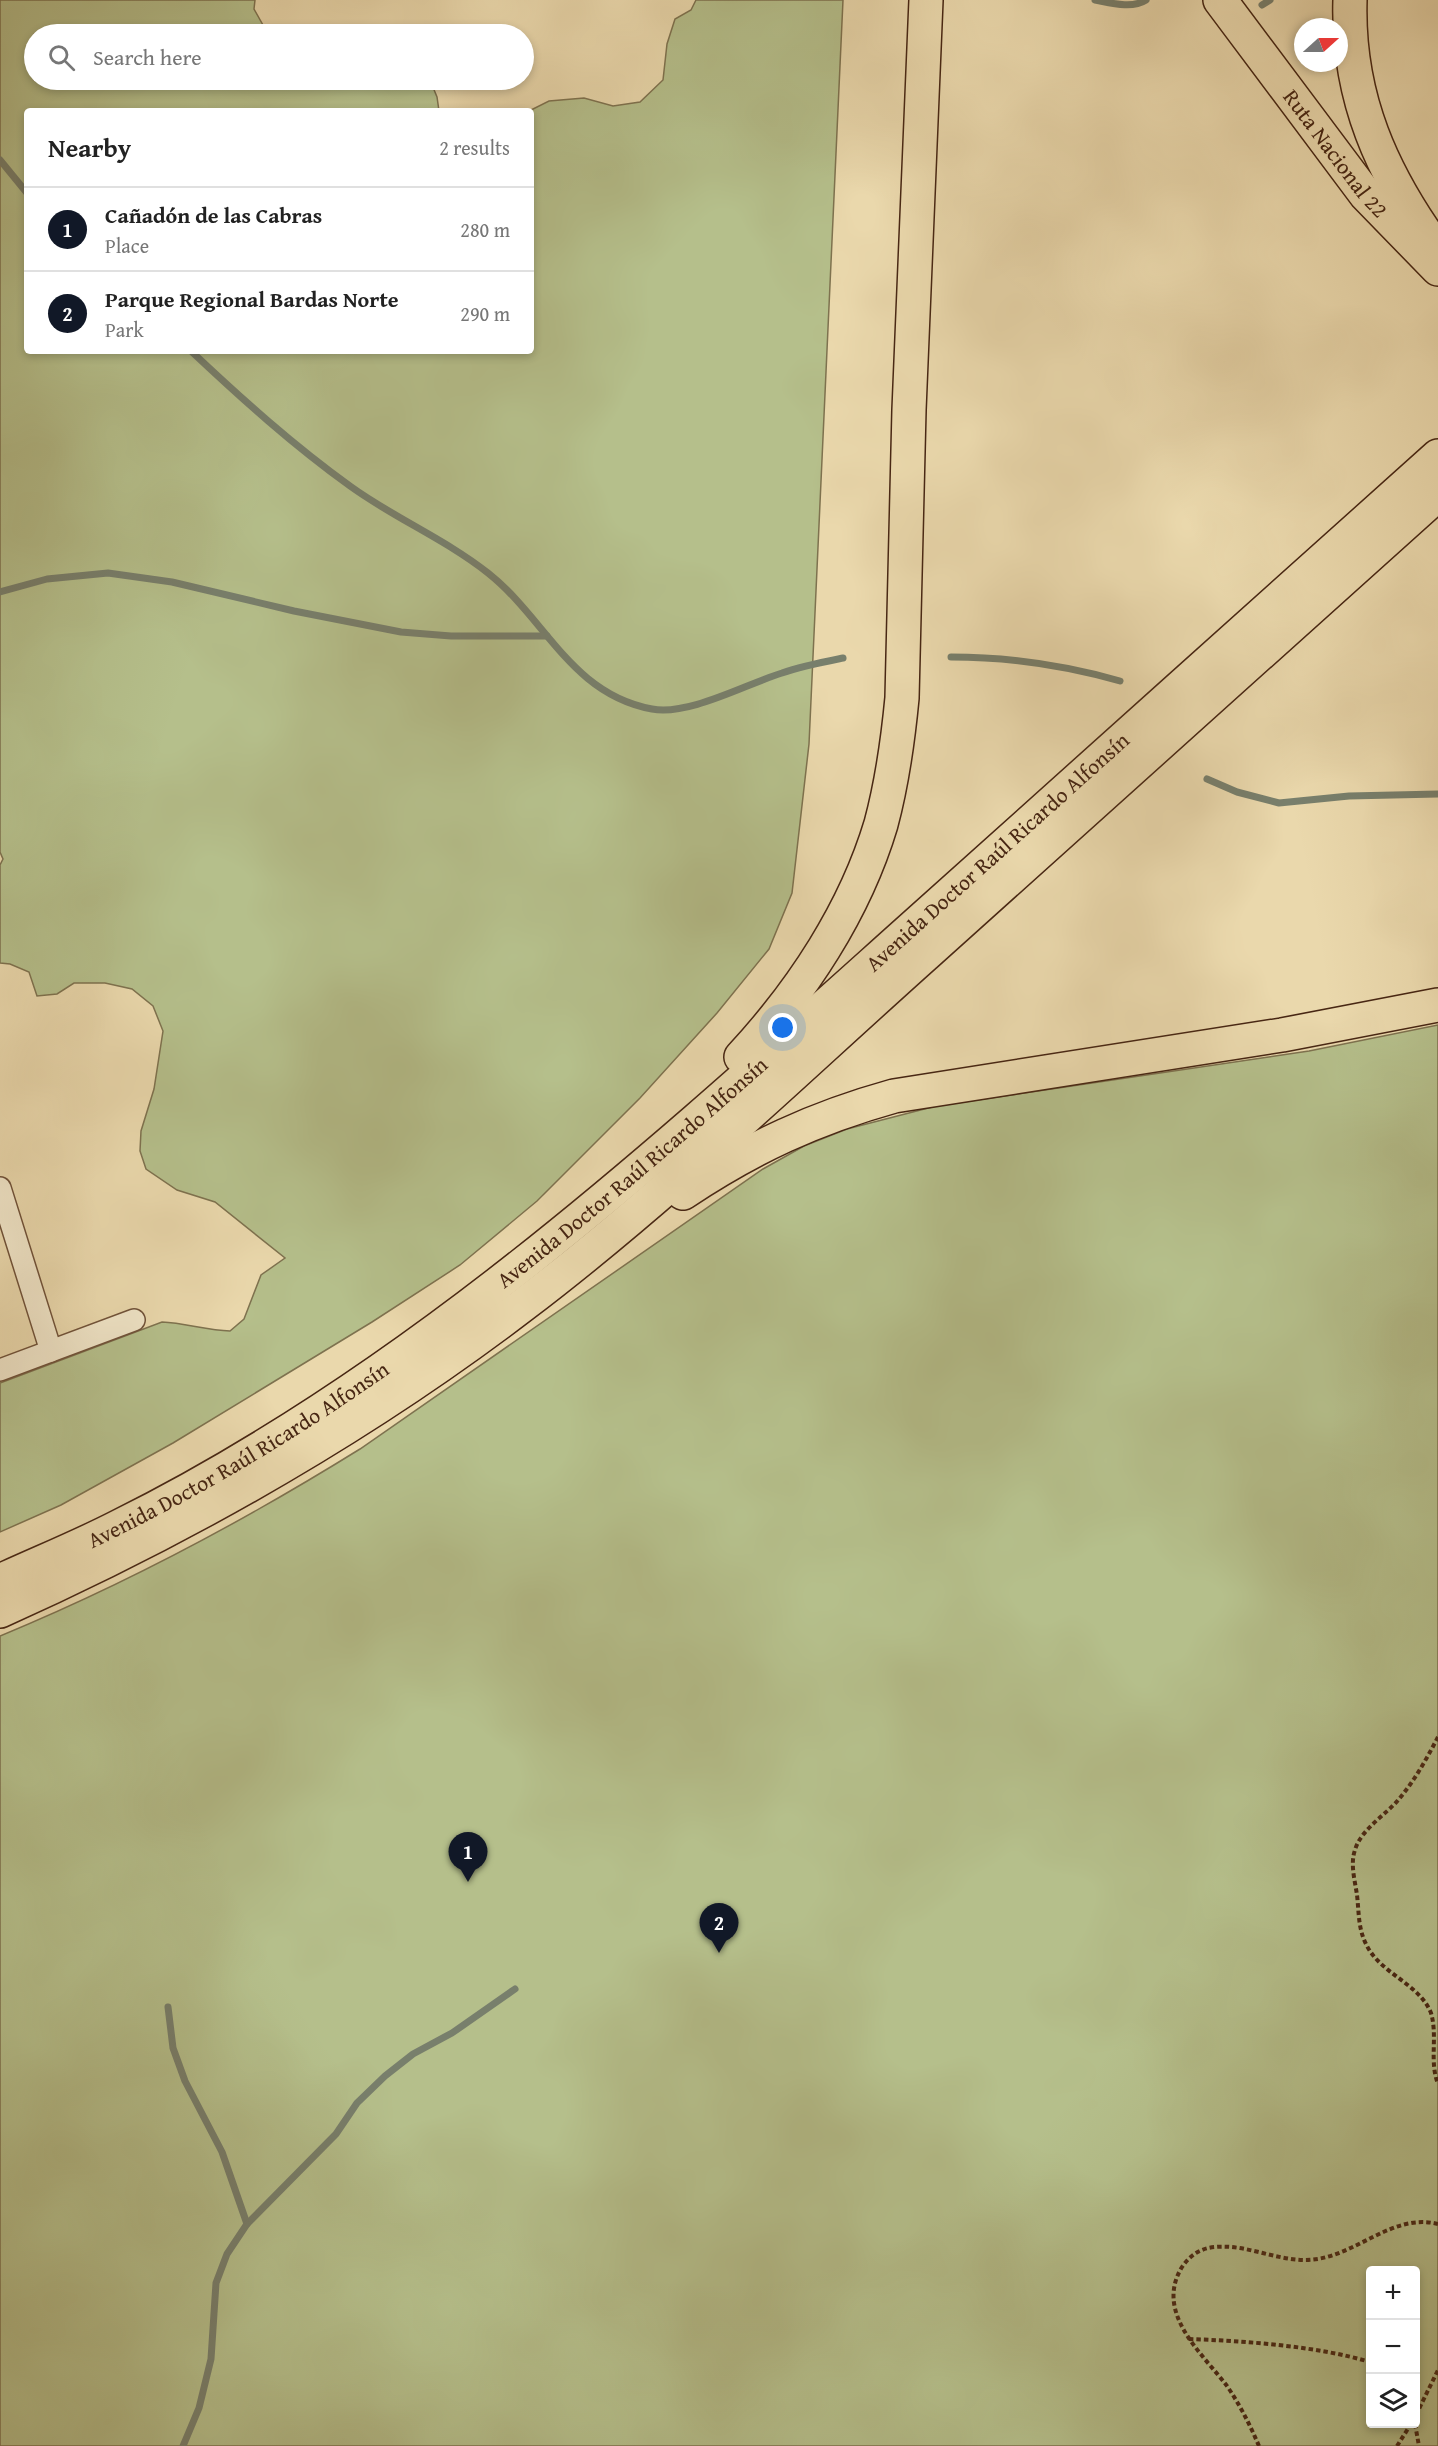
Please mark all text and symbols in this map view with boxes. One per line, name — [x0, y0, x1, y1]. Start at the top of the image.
north arrow — [1294, 18, 1348, 72]
search box — [24, 24, 534, 90]
icon: search — [45, 41, 78, 74]
text: Search here — [93, 41, 202, 73]
street label: Ruta Nacional 22 — [1276, 82, 1395, 225]
text: Nearby — [48, 128, 131, 167]
text: 2 results — [439, 133, 510, 162]
text: Cañadón de las Cabras — [105, 199, 322, 231]
text: 1 — [62, 215, 73, 244]
text: 280 m — [460, 215, 510, 244]
text: Place — [105, 231, 149, 260]
text: Parque Regional Bardas Norte — [105, 283, 399, 315]
text: 2 — [62, 299, 73, 328]
text: 290 m — [460, 299, 510, 328]
text: Park — [105, 315, 144, 344]
street label: Avenida Doctor Raúl Ricardo Alfonsín — [858, 724, 1137, 979]
your location — [768, 1013, 797, 1042]
street label: Avenida Doctor Raúl Ricardo Alfonsín — [489, 1048, 775, 1295]
street label: Avenida Doctor Raúl Ricardo Alfonsín — [82, 1353, 396, 1556]
pin: 1 — [448, 1832, 488, 1882]
pin: 2 — [700, 1904, 738, 1953]
map controls — [1366, 2266, 1420, 2428]
button: + — [1366, 2266, 1420, 2320]
button: − — [1366, 2320, 1420, 2374]
button: layers — [1366, 2374, 1420, 2428]

